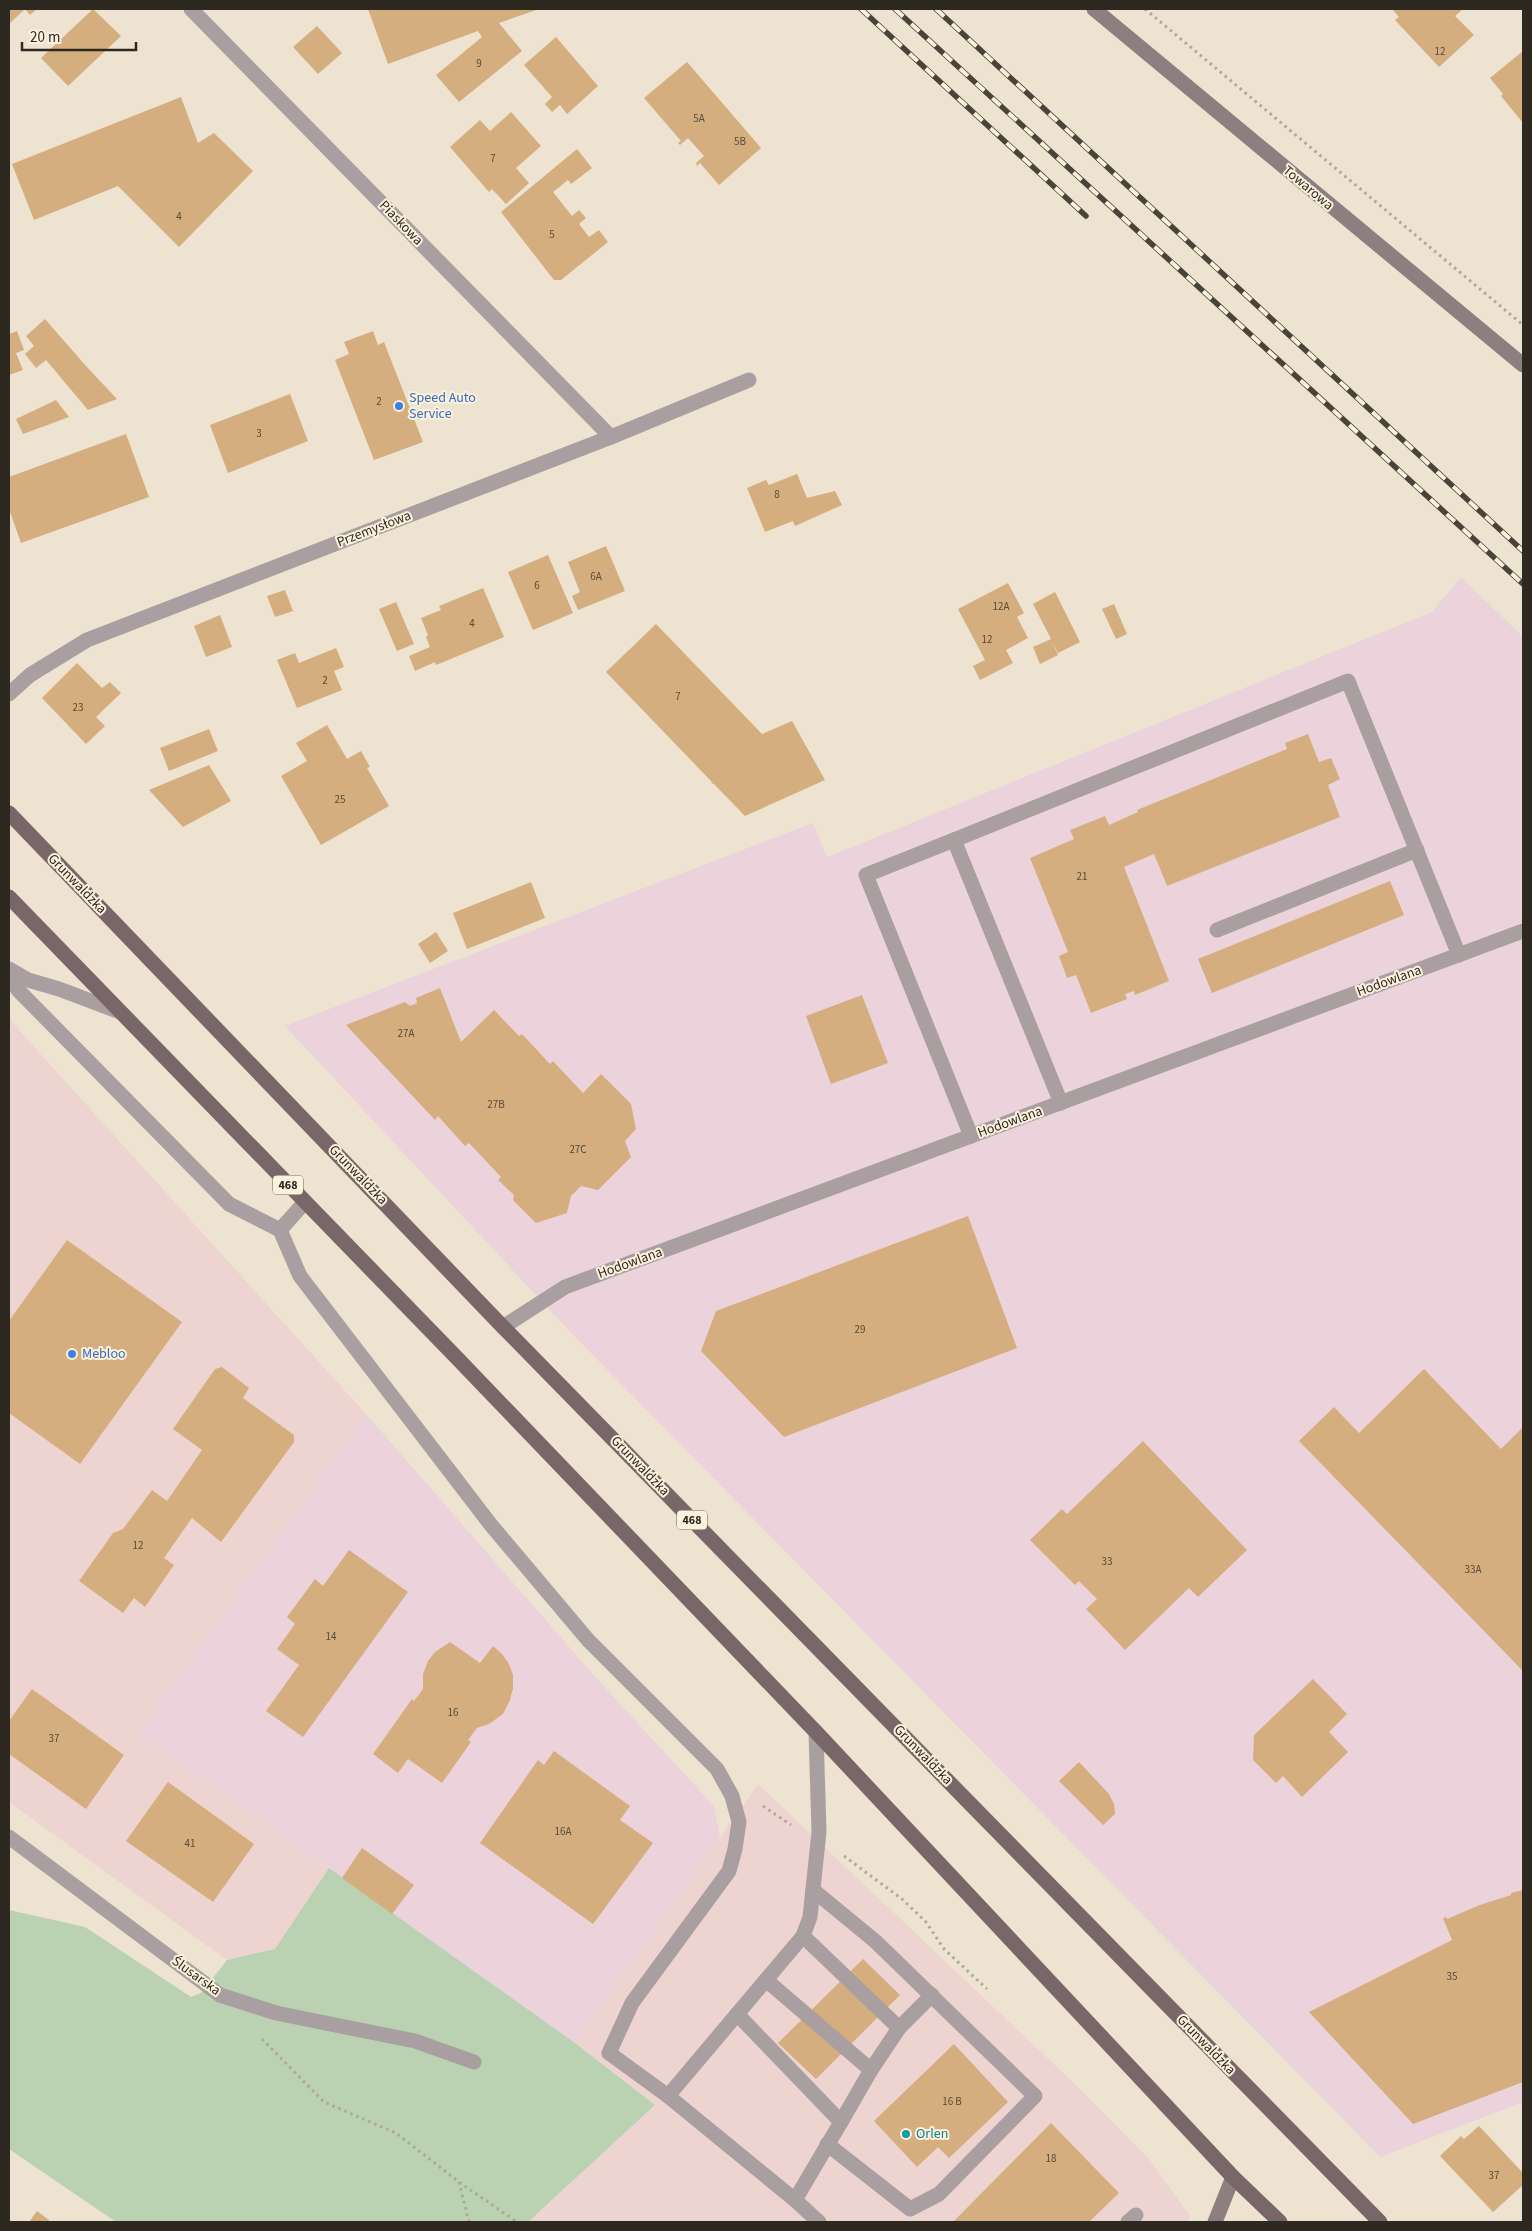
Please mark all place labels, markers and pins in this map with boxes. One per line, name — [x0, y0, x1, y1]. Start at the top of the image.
place label: Speed Auto Service — [409, 388, 476, 424]
marker: Speed Auto Service — [393, 400, 405, 412]
place label: Mebloo — [82, 1344, 126, 1364]
marker: Mebloo — [66, 1348, 78, 1360]
place label: Orlen — [916, 2124, 948, 2144]
marker: Orlen — [900, 2128, 912, 2140]

